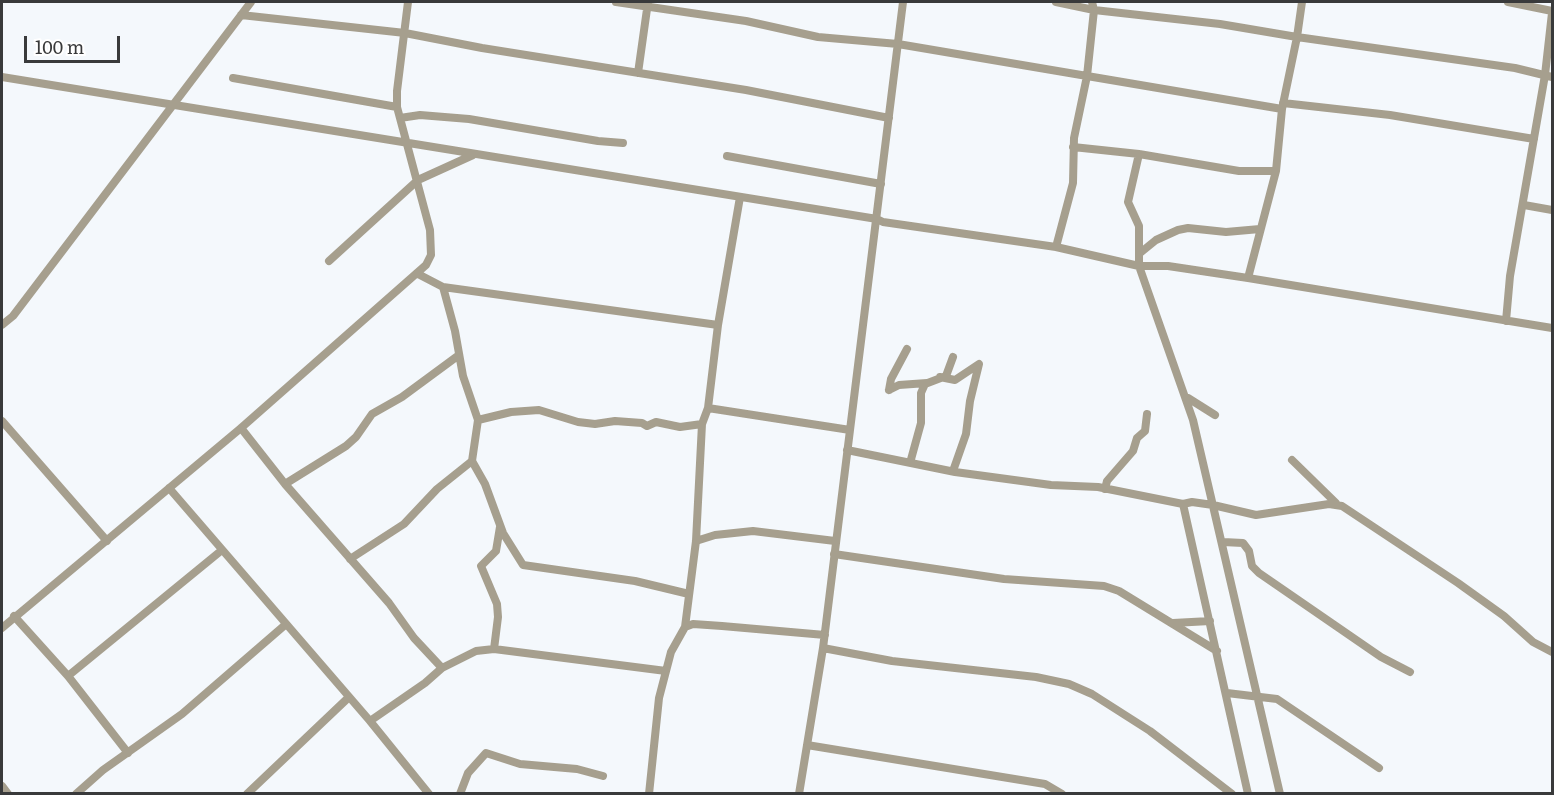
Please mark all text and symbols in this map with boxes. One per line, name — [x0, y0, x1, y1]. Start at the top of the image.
scale bar — [27, 24, 123, 62]
text: 100 m — [35, 33, 84, 60]

